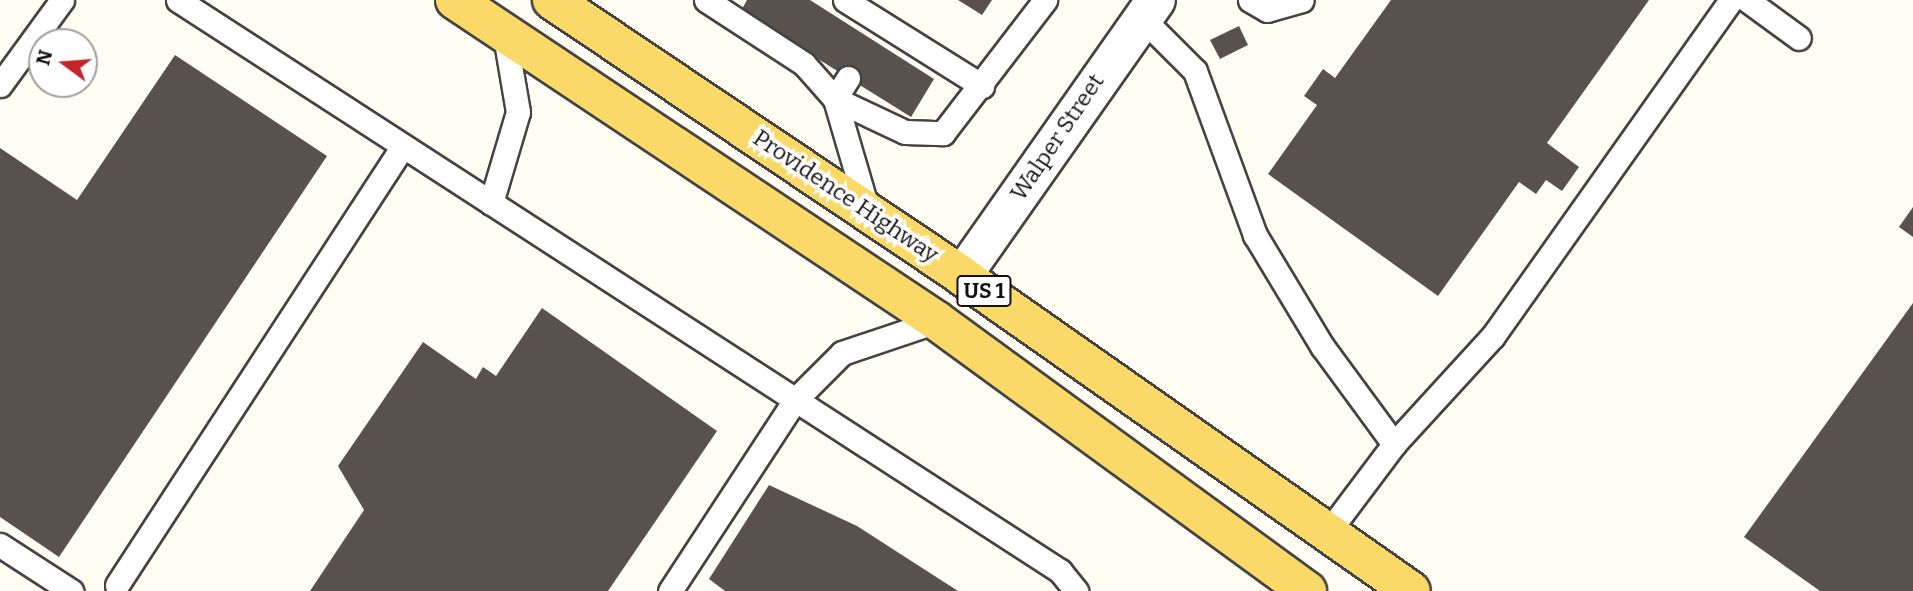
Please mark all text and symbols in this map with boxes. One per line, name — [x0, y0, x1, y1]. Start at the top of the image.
north arrow — [28, 28, 98, 98]
text: N — [31, 47, 57, 68]
street label: Walper Street — [1005, 68, 1109, 206]
street label: Providence Highway — [748, 124, 944, 268]
road number: US 1 — [956, 274, 1012, 308]

